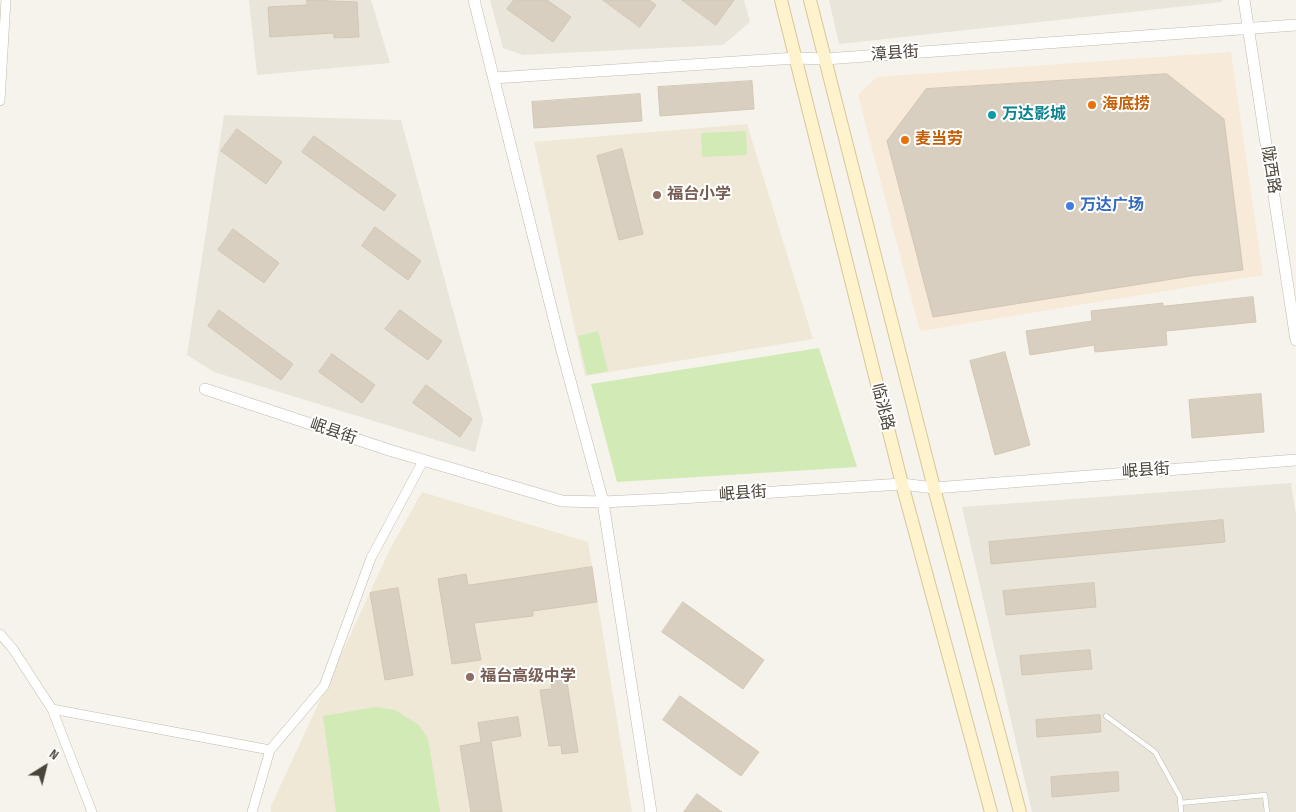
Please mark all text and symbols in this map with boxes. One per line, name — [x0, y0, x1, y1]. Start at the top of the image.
street label: 漳县街 — [870, 43, 920, 65]
place label: 海底捞 — [1102, 95, 1150, 115]
marker: 海底捞 — [1086, 99, 1098, 111]
place label: 万达影城 — [1002, 105, 1066, 125]
marker: 万达影城 — [986, 109, 998, 121]
place label: 麦当劳 — [915, 130, 963, 150]
marker: 麦当劳 — [899, 134, 911, 146]
street label: 陇西路 — [1257, 145, 1283, 195]
place label: 福台小学 — [667, 185, 731, 205]
marker: 福台小学 — [651, 189, 663, 201]
place label: 万达广场 — [1080, 196, 1144, 216]
marker: 万达广场 — [1064, 200, 1076, 212]
street label: 临洮路 — [867, 381, 897, 433]
street label: 岷县街 — [307, 415, 359, 449]
street label: 岷县街 — [1121, 460, 1171, 482]
street label: 岷县街 — [718, 483, 768, 505]
place label: 福台高级中学 — [480, 667, 576, 687]
marker: 福台高级中学 — [464, 671, 476, 683]
north arrow — [20, 742, 70, 792]
text: N — [46, 745, 62, 764]

